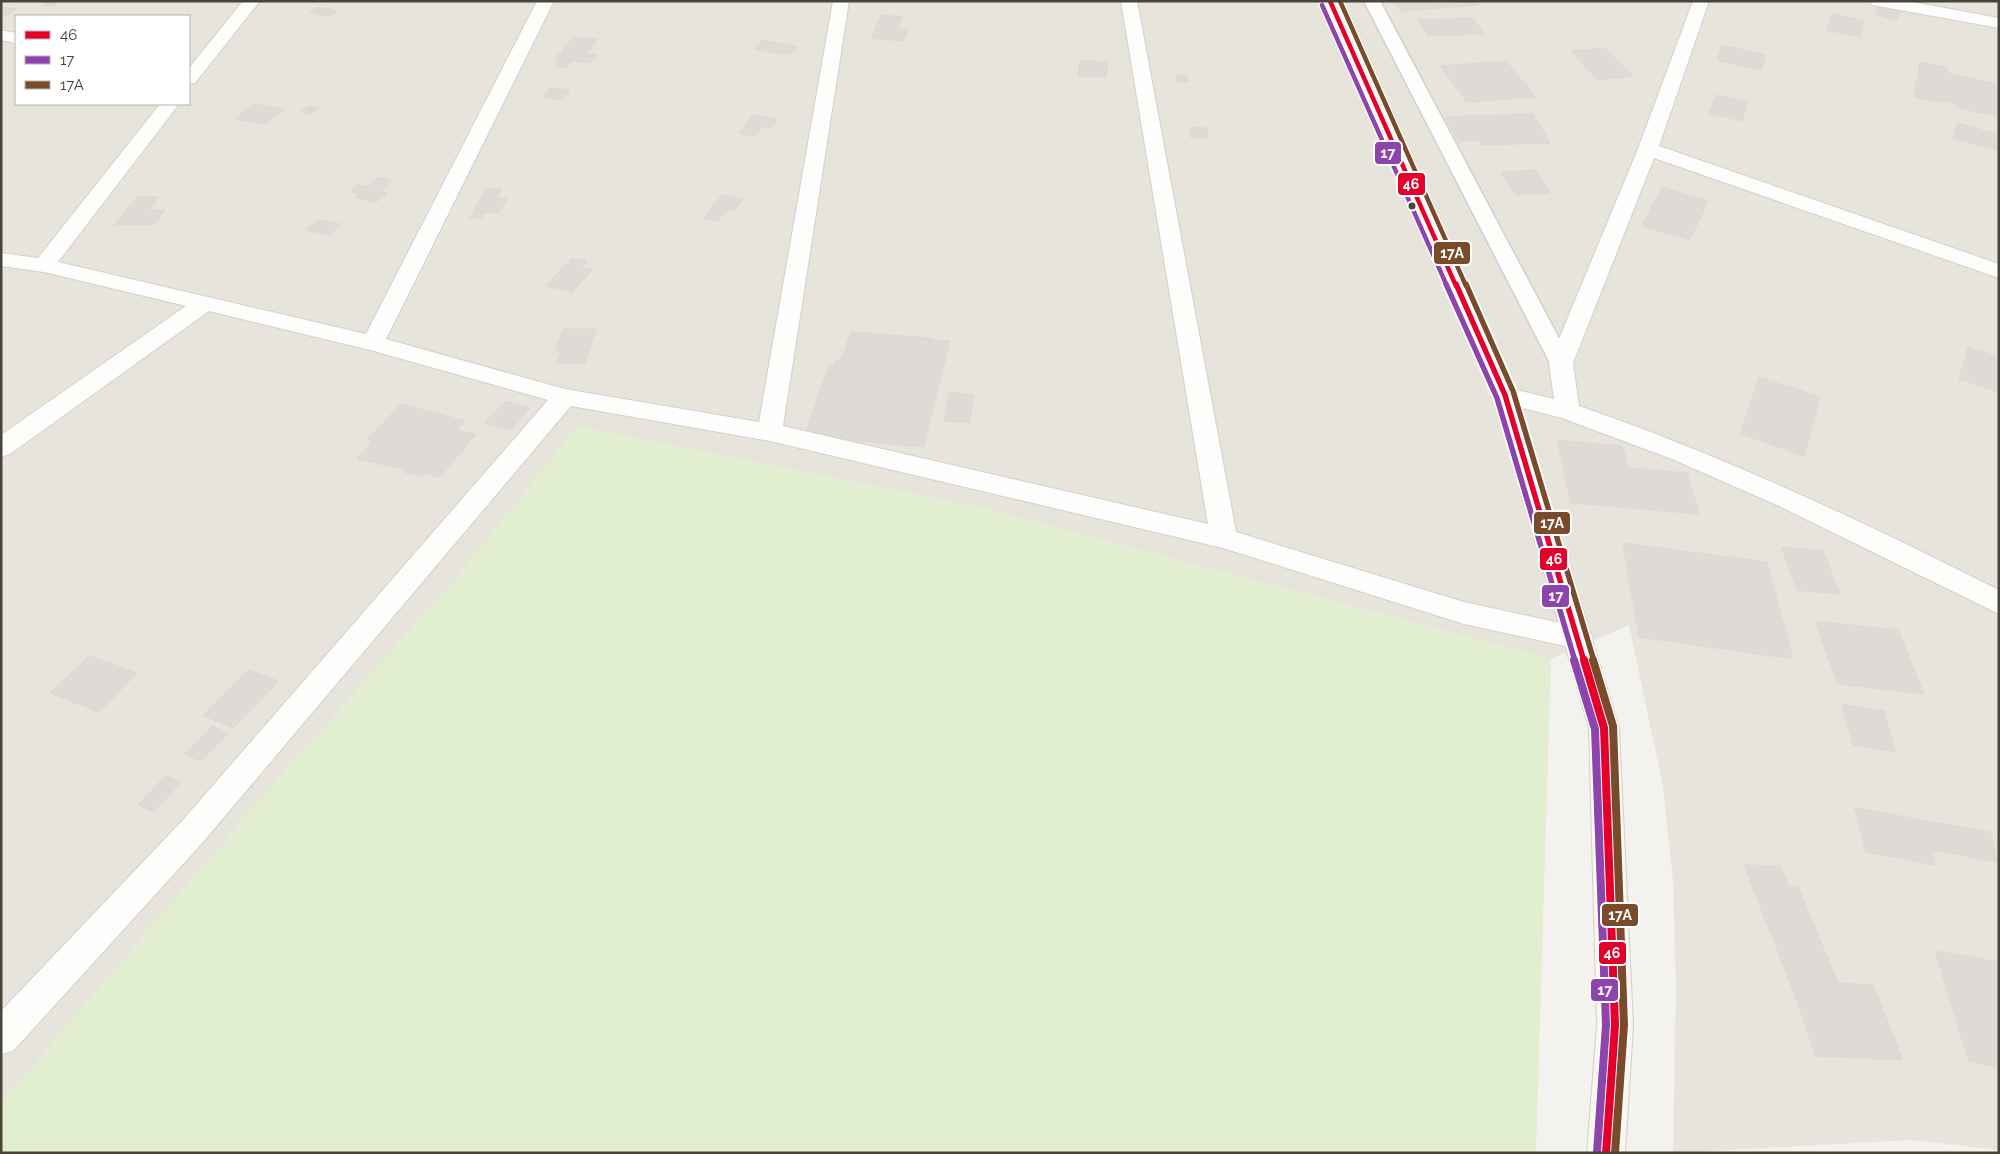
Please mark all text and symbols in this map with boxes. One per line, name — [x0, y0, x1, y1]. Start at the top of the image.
legend — [15, 15, 190, 105]
text: 46 — [60, 26, 77, 44]
text: 17 — [60, 51, 74, 69]
text: 17А — [60, 76, 84, 94]
line badge: 17 — [1374, 141, 1402, 165]
text: 17 — [1381, 145, 1396, 161]
line badge: 46 — [1397, 172, 1426, 196]
text: 46 — [1403, 176, 1419, 192]
unlabelled marker — [1407, 201, 1417, 211]
line badge: 17А — [1433, 241, 1471, 265]
text: 17А — [1440, 245, 1464, 261]
line badge: 17А — [1533, 511, 1571, 535]
text: 17А — [1540, 515, 1564, 531]
line badge: 46 — [1539, 547, 1568, 571]
text: 46 — [1546, 551, 1562, 567]
line badge: 17 — [1541, 584, 1570, 608]
text: 17 — [1549, 588, 1564, 604]
line badge: 17А — [1601, 903, 1639, 927]
text: 17А — [1608, 907, 1632, 923]
line badge: 46 — [1598, 941, 1627, 965]
text: 46 — [1604, 945, 1620, 961]
line badge: 17 — [1590, 978, 1619, 1002]
text: 17 — [1598, 982, 1613, 998]

